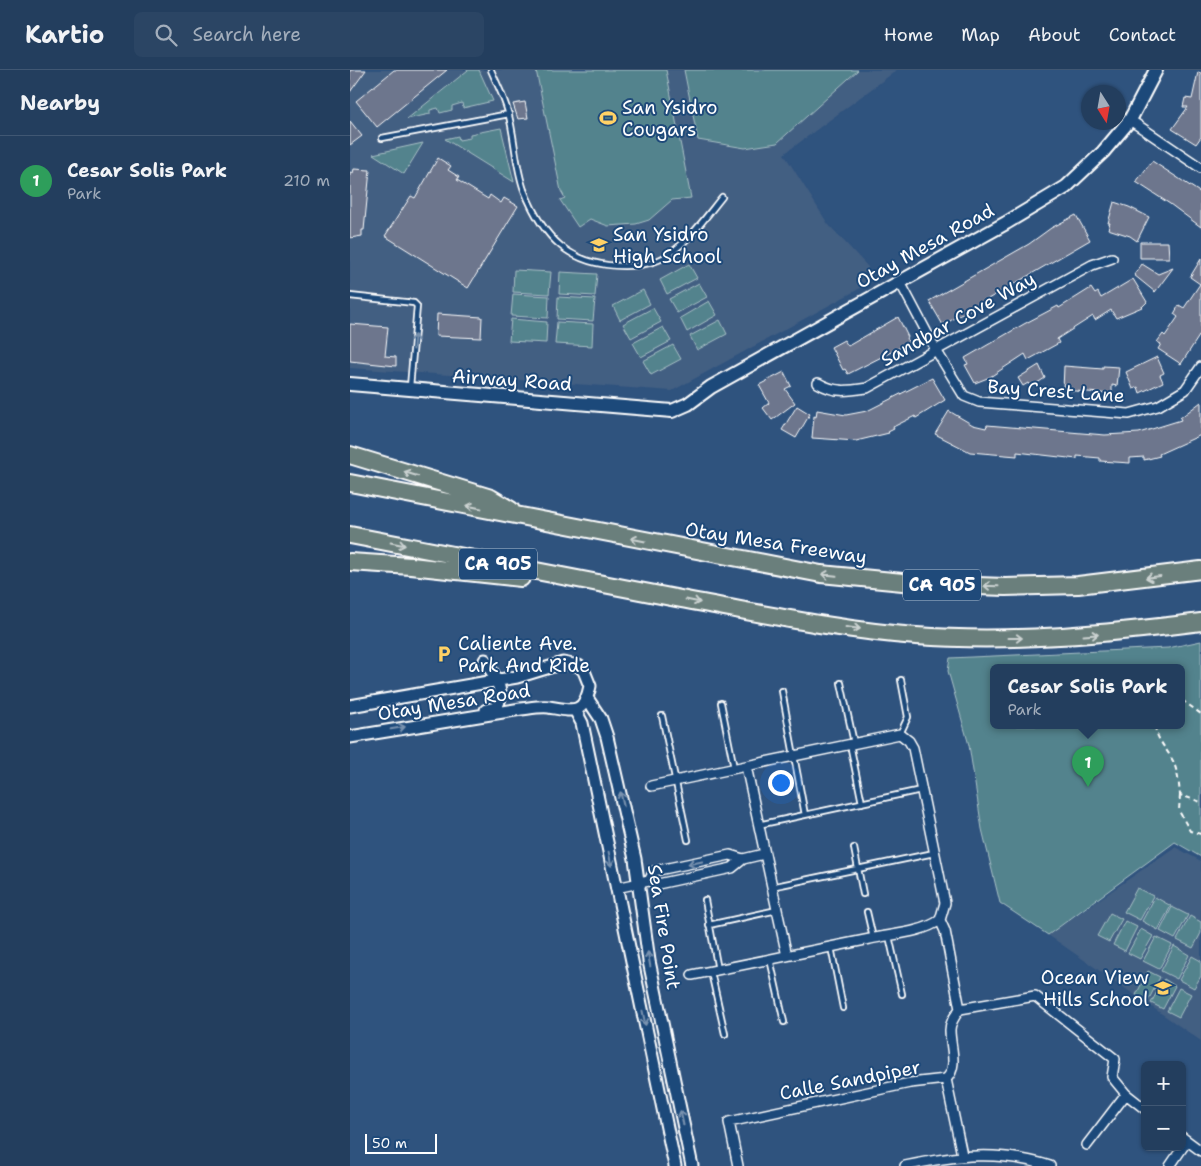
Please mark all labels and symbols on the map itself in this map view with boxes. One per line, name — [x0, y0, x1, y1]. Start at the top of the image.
north arrow — [1081, 85, 1126, 130]
place label: San Ysidro Cougars — [622, 95, 717, 142]
sports icon: San Ysidro Cougars — [598, 108, 618, 128]
street label: Otay Mesa Road — [852, 198, 998, 294]
place label: San Ysidro High School — [613, 222, 722, 269]
school or university icon: San Ysidro High School — [589, 235, 609, 255]
street label: Sandbar Cove Way — [876, 266, 1040, 372]
one-way arrow — [409, 334, 419, 350]
street label: Airway Road — [451, 363, 573, 397]
street label: Bay Crest Lane — [987, 374, 1125, 408]
one-way arrow — [403, 468, 419, 478]
one-way arrow — [466, 502, 482, 511]
street label: Otay Mesa Freeway — [683, 516, 869, 570]
one-way arrow — [630, 534, 646, 544]
one-way arrow — [389, 540, 405, 550]
road number: CA 905 — [459, 548, 537, 579]
one-way arrow — [821, 570, 837, 580]
road number: CA 905 — [903, 570, 981, 600]
one-way arrow — [1145, 572, 1161, 582]
one-way arrow — [983, 581, 999, 591]
one-way arrow — [685, 597, 701, 606]
one-way arrow — [845, 623, 861, 633]
one-way arrow — [1083, 630, 1099, 639]
place label: Caliente Ave. Park And Ride — [458, 631, 590, 678]
one-way arrow — [1007, 633, 1023, 643]
parking icon: Caliente Ave. Park And Ride — [434, 644, 454, 664]
street label: Otay Mesa Road — [376, 678, 532, 726]
one-way arrow — [390, 723, 406, 733]
pin: 1 — [1072, 746, 1104, 787]
your location — [768, 770, 794, 796]
one-way arrow — [617, 792, 626, 808]
one-way arrow — [606, 850, 616, 866]
one-way arrow — [687, 859, 703, 868]
street label: Sea Fire Point — [642, 863, 686, 991]
one-way arrow — [644, 952, 654, 968]
place label: Ocean View Hills School — [1041, 965, 1149, 1012]
school or university icon: Ocean View Hills School — [1153, 978, 1173, 998]
one-way arrow — [640, 1009, 649, 1025]
street label: Calle Sandpiper — [777, 1054, 923, 1106]
one-way arrow — [677, 1111, 686, 1127]
scale bar — [365, 1131, 438, 1154]

